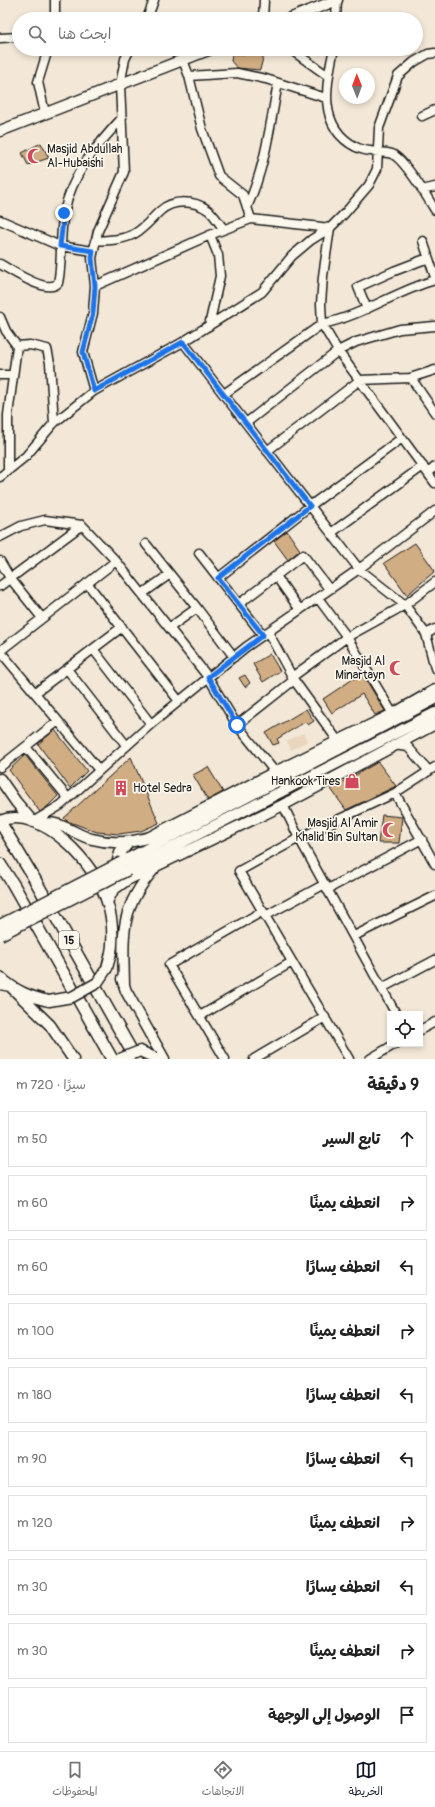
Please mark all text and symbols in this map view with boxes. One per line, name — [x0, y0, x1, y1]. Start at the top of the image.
search box — [12, 12, 423, 56]
icon: search — [26, 23, 48, 45]
text: ابحث هنا — [58, 25, 111, 44]
north arrow — [339, 68, 375, 104]
place label: Masjid Abdullah Al-Hubaishi — [47, 142, 123, 171]
mosque icon: Masjid Abdullah Al-Hubaishi — [26, 147, 44, 165]
route end — [55, 204, 73, 222]
place label: Masjid Al Minartayn — [335, 654, 385, 683]
mosque icon: Masjid Al Minartayn — [388, 659, 406, 677]
route start — [228, 716, 246, 734]
shop icon: Hankook Tires — [343, 772, 361, 790]
place label: Hankook Tires — [271, 774, 341, 789]
building icon: Hotel Sedra — [112, 779, 130, 797]
place label: Hotel Sedra — [133, 781, 192, 796]
place label: Masjid Al Amir Khalid Bin Sultan — [295, 816, 379, 845]
mosque icon: Masjid Al Amir Khalid Bin Sultan — [381, 821, 399, 839]
road number: 15 — [59, 931, 79, 949]
map controls — [387, 1011, 423, 1047]
button: locate — [387, 1011, 423, 1047]
text: 9 دقيقة — [367, 1074, 419, 1095]
text: سيرًا · 720 m — [16, 1077, 86, 1093]
icon: ahead — [396, 1128, 418, 1150]
text: تابع السير — [323, 1130, 380, 1149]
text: 50 m — [17, 1131, 47, 1147]
icon: right — [396, 1192, 418, 1214]
text: انعطف يمينًا — [310, 1194, 380, 1213]
text: 60 m — [17, 1195, 48, 1211]
icon: left — [396, 1256, 418, 1278]
text: انعطف يسارًا — [306, 1258, 380, 1277]
text: 60 m — [17, 1259, 48, 1275]
icon: right — [396, 1320, 418, 1342]
text: انعطف يمينًا — [310, 1322, 380, 1341]
text: 100 m — [17, 1323, 54, 1339]
icon: left — [396, 1384, 418, 1406]
text: انعطف يسارًا — [306, 1386, 380, 1405]
text: 180 m — [17, 1387, 52, 1403]
icon: left — [396, 1448, 418, 1470]
text: انعطف يسارًا — [306, 1450, 380, 1469]
text: 90 m — [17, 1451, 47, 1467]
icon: right — [396, 1512, 418, 1534]
text: انعطف يمينًا — [310, 1514, 380, 1533]
text: 120 m — [17, 1515, 53, 1531]
icon: left — [396, 1576, 418, 1598]
text: انعطف يسارًا — [306, 1578, 380, 1597]
text: 30 m — [17, 1579, 48, 1595]
icon: right — [396, 1640, 418, 1662]
text: انعطف يمينًا — [310, 1642, 380, 1661]
text: 30 m — [17, 1643, 48, 1659]
icon: arrive — [396, 1704, 418, 1726]
text: الوصول إلى الوجهة — [268, 1706, 380, 1725]
tab: المحفوظات — [52, 1759, 97, 1801]
tab: الاتجاهات — [202, 1759, 244, 1801]
tab: الخريطة — [349, 1759, 383, 1801]

